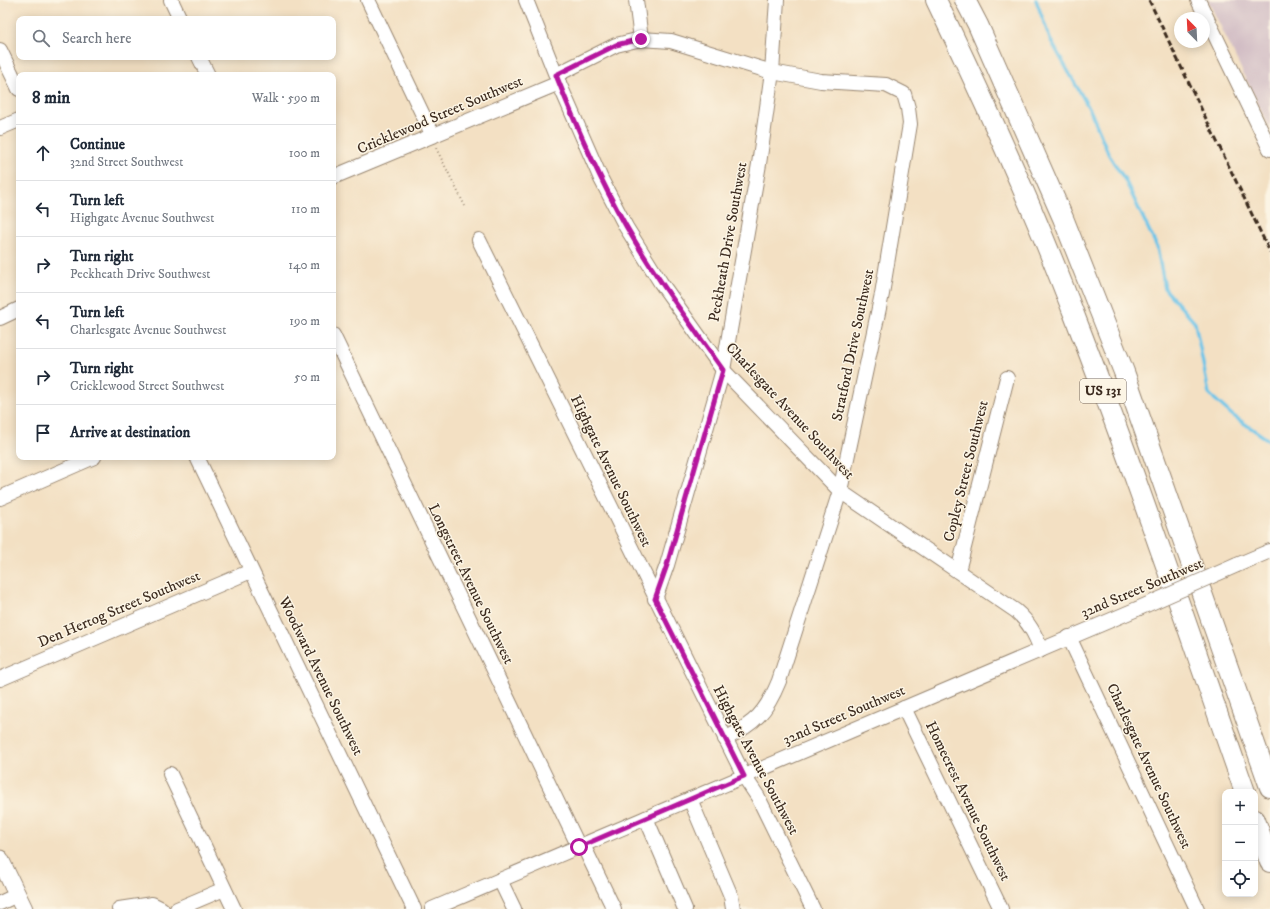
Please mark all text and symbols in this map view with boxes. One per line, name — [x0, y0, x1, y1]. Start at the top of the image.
north arrow — [1174, 12, 1210, 48]
search box — [16, 16, 336, 60]
icon: search — [30, 27, 52, 49]
text: Search here — [62, 29, 131, 48]
route end — [632, 30, 650, 48]
street label: Cricklewood Street Southwest — [354, 71, 526, 159]
text: 8 min — [32, 87, 70, 109]
text: Walk · 590 m — [252, 90, 320, 106]
text: Continue — [70, 135, 125, 154]
icon: ahead — [32, 142, 54, 164]
text: 100 m — [289, 145, 320, 161]
text: 32nd Street Southwest — [70, 154, 183, 170]
street label: Peckheath Drive Southwest — [705, 160, 751, 323]
text: Turn left — [70, 191, 124, 210]
icon: left — [32, 198, 54, 220]
text: 110 m — [291, 201, 320, 217]
text: Highgate Avenue Southwest — [70, 210, 214, 226]
text: Turn right — [70, 247, 133, 266]
icon: right — [32, 254, 54, 276]
text: 140 m — [288, 257, 320, 273]
text: Peckheath Drive Southwest — [70, 266, 210, 282]
street label: Stratford Drive Southwest — [828, 267, 878, 423]
text: Turn left — [70, 303, 124, 322]
icon: left — [32, 310, 54, 332]
text: 190 m — [289, 313, 320, 329]
text: Charlesgate Avenue Southwest — [70, 322, 226, 338]
street label: Charlesgate Avenue Southwest — [722, 339, 859, 484]
text: Turn right — [70, 359, 133, 378]
icon: right — [32, 366, 54, 388]
text: 50 m — [294, 369, 320, 385]
text: Cricklewood Street Southwest — [70, 378, 224, 394]
road number: US 131 — [1080, 379, 1126, 403]
street label: Highgate Avenue Southwest — [566, 392, 656, 550]
street label: Copley Street Southwest — [939, 398, 993, 544]
icon: arrive — [32, 422, 54, 444]
text: Arrive at destination — [70, 423, 190, 442]
street label: Longstreet Avenue Southwest — [424, 501, 518, 667]
street label: 32nd Street Southwest — [1078, 554, 1206, 622]
street label: Den Hertog Street Southwest — [35, 566, 203, 652]
street label: Woodward Avenue Southwest — [274, 593, 368, 759]
street label: Charlesgate Avenue Southwest — [1102, 680, 1196, 852]
street label: 32nd Street Southwest — [780, 681, 908, 749]
street label: Highgate Avenue Southwest — [709, 682, 804, 838]
street label: Homecrest Avenue Southwest — [921, 718, 1015, 884]
map controls — [1222, 789, 1258, 897]
button: + — [1222, 789, 1258, 825]
button: − — [1222, 825, 1258, 861]
route start — [570, 838, 588, 856]
button: locate — [1222, 861, 1258, 897]

